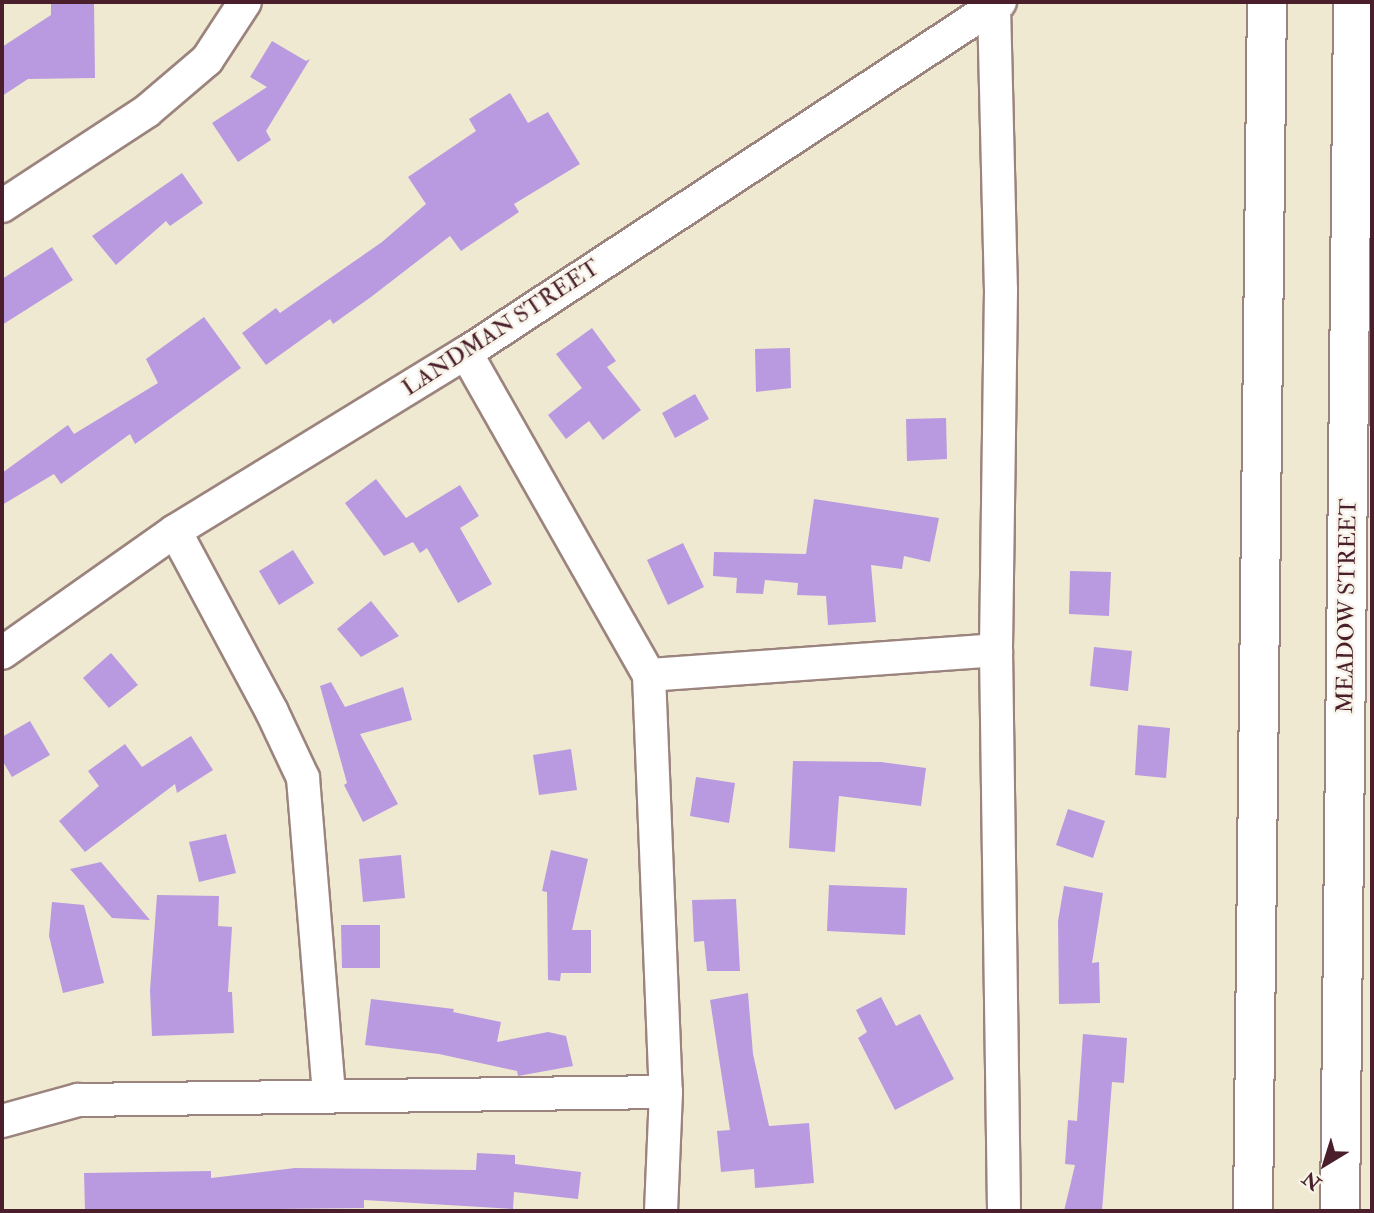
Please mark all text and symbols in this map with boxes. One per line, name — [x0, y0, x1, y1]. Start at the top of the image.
street label: LANDMAN STREET — [397, 254, 605, 402]
street label: MEADOW STREET — [1331, 498, 1363, 714]
north arrow — [1290, 1129, 1360, 1199]
text: N — [1298, 1166, 1326, 1195]

